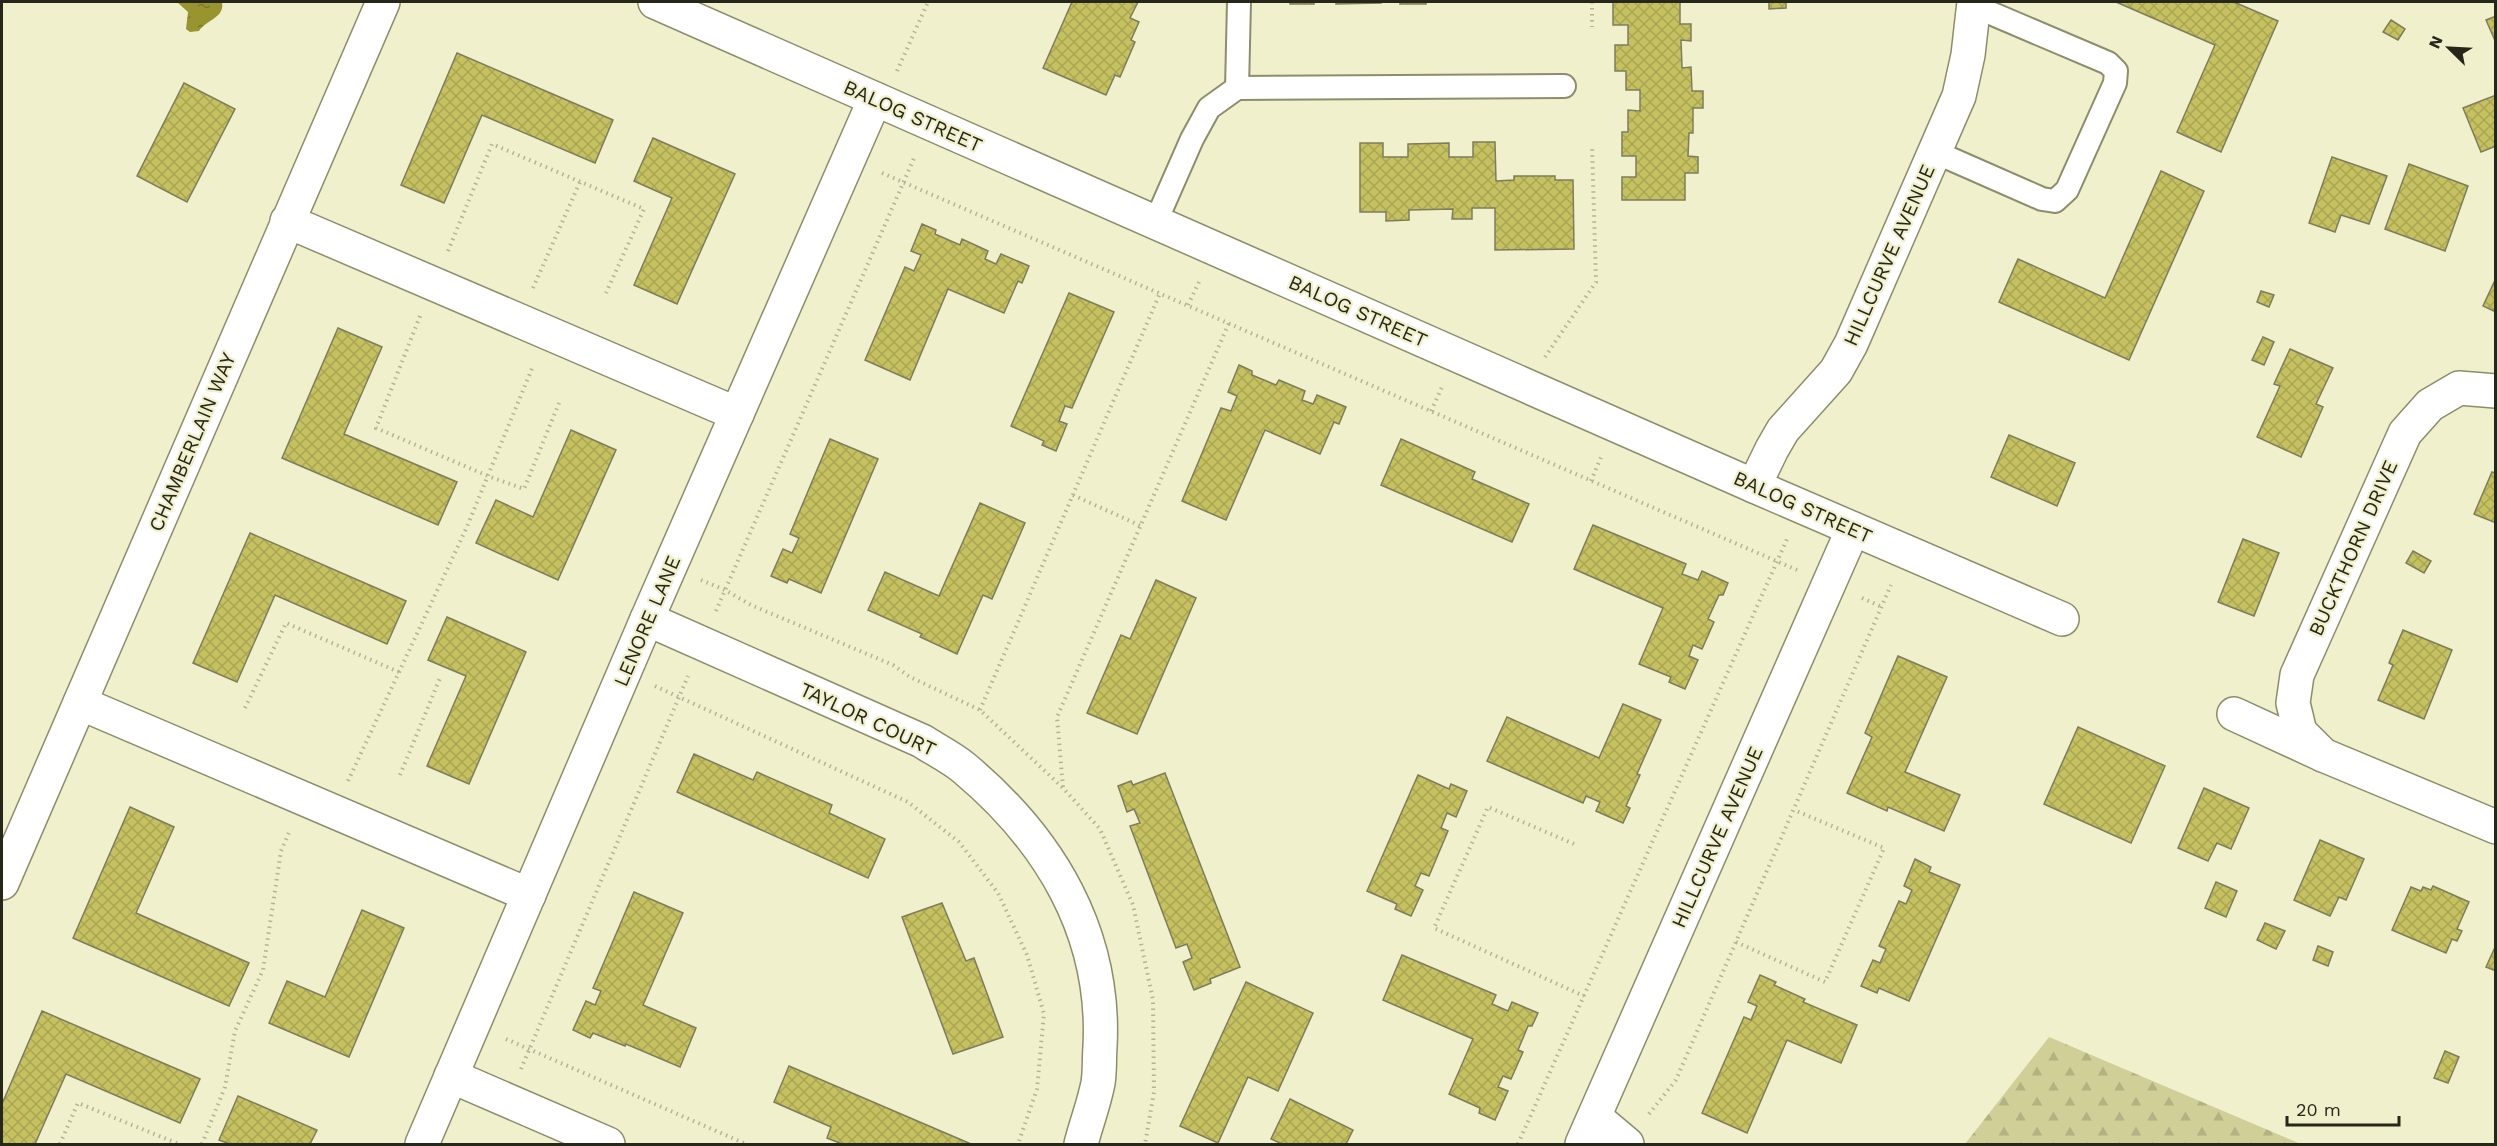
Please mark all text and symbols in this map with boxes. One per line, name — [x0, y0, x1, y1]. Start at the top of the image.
north arrow — [2419, 18, 2479, 78]
text: N — [2425, 33, 2447, 51]
street label: BALOG STREET — [840, 75, 986, 157]
street label: HILLCURVE AVENUE — [1838, 161, 1940, 349]
street label: BALOG STREET — [1285, 270, 1431, 352]
street label: CHAMBERLAIN WAY — [144, 349, 241, 535]
street label: BUCKTHORN DRIVE — [2303, 456, 2403, 640]
street label: BALOG STREET — [1730, 466, 1876, 548]
street label: LENORE LANE — [609, 552, 685, 690]
street label: TAYLOR COURT — [796, 677, 940, 761]
street label: HILLCURVE AVENUE — [1666, 743, 1768, 931]
scale bar — [2287, 1089, 2400, 1127]
text: 20 m — [2296, 1099, 2341, 1120]

